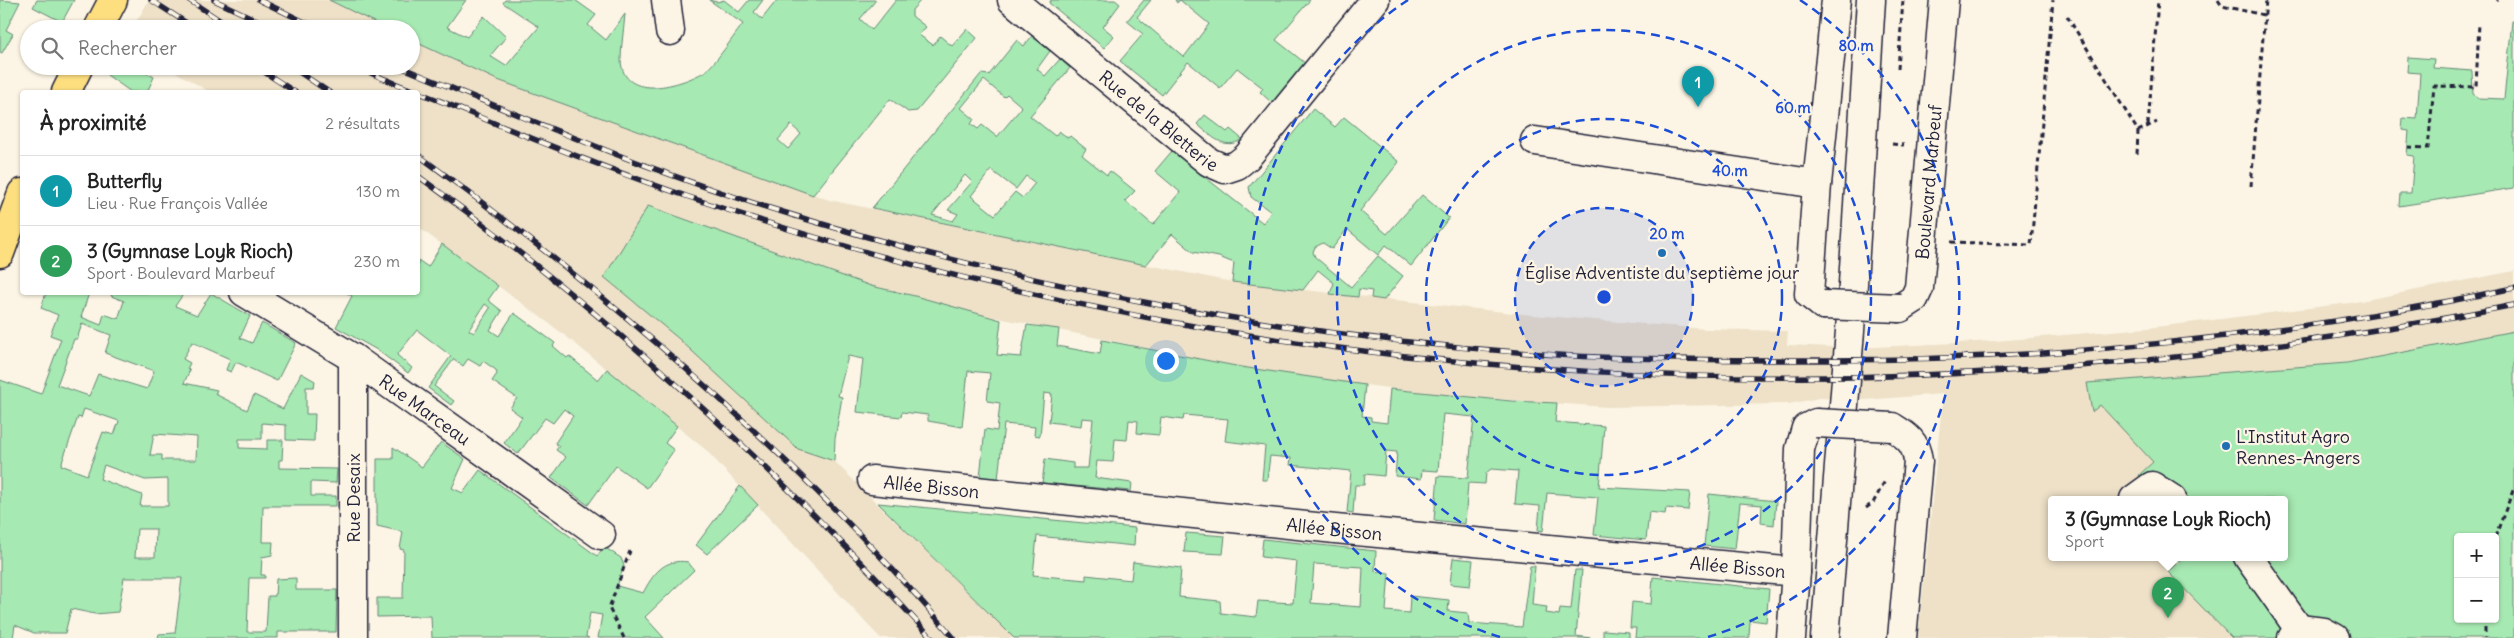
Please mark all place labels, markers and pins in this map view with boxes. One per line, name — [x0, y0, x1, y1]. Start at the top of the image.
pin: 1 — [1682, 66, 1714, 107]
marker: Église Adventiste du septième jour — [1656, 247, 1668, 259]
place label: Église Adventiste du septième jour — [1525, 261, 1800, 284]
centre of rings — [1595, 288, 1613, 306]
place label: L'Institut Agro Rennes-Angers — [2236, 425, 2360, 469]
marker: L'Institut Agro Rennes-Angers — [2220, 440, 2232, 452]
pin: 2 — [2152, 577, 2184, 618]

